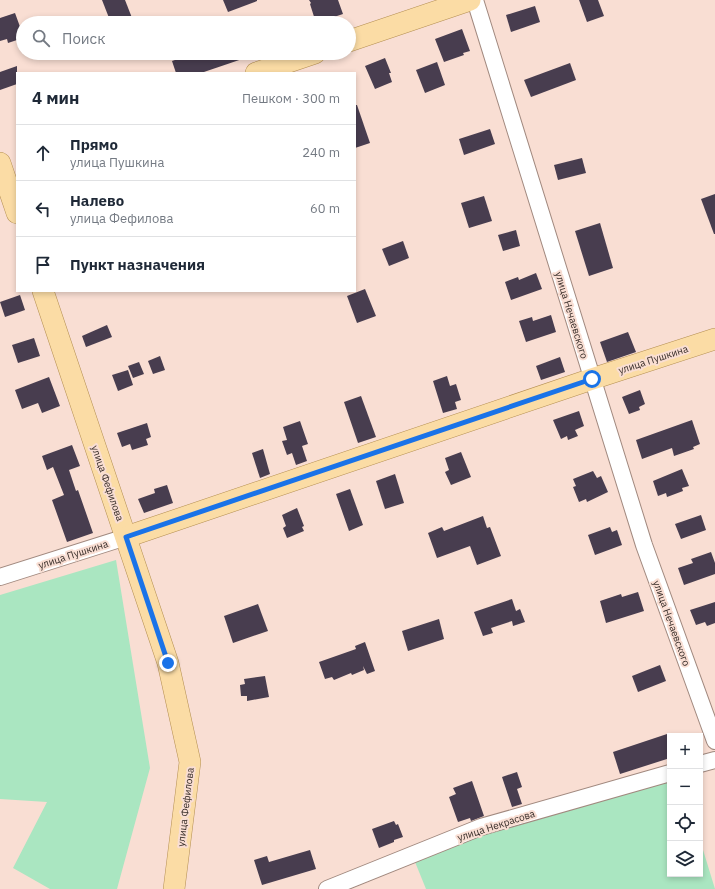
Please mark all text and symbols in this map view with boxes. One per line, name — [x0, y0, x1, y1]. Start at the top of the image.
search box — [16, 16, 356, 60]
icon: search — [30, 27, 52, 49]
text: Поиск — [62, 29, 105, 48]
text: 4 мин — [32, 87, 79, 109]
text: Пешком · 300 m — [242, 90, 340, 107]
text: Прямо — [70, 135, 118, 154]
icon: ahead — [32, 142, 54, 164]
text: 240 m — [302, 144, 340, 161]
text: улица Пушкина — [70, 154, 164, 171]
text: Налево — [70, 191, 124, 210]
icon: left — [32, 198, 54, 220]
text: 60 m — [310, 200, 340, 217]
text: улица Фефилова — [70, 210, 173, 227]
icon: arrive — [32, 254, 54, 276]
text: Пункт назначения — [70, 255, 205, 274]
street label: улица Нечаевского — [552, 270, 591, 361]
street label: улица Пушкина — [617, 342, 690, 377]
route start — [583, 370, 601, 388]
street label: улица Фефилова — [88, 443, 127, 523]
street label: улица Пушкина — [37, 537, 110, 572]
street label: улица Нечаевского — [650, 579, 693, 668]
route end — [159, 654, 177, 672]
map controls — [667, 733, 703, 877]
button: + — [667, 733, 703, 769]
street label: улица Фефилова — [174, 766, 197, 847]
button: − — [667, 769, 703, 805]
button: locate — [667, 805, 703, 841]
street label: улица Некрасова — [456, 807, 537, 844]
button: layers — [667, 841, 703, 877]

